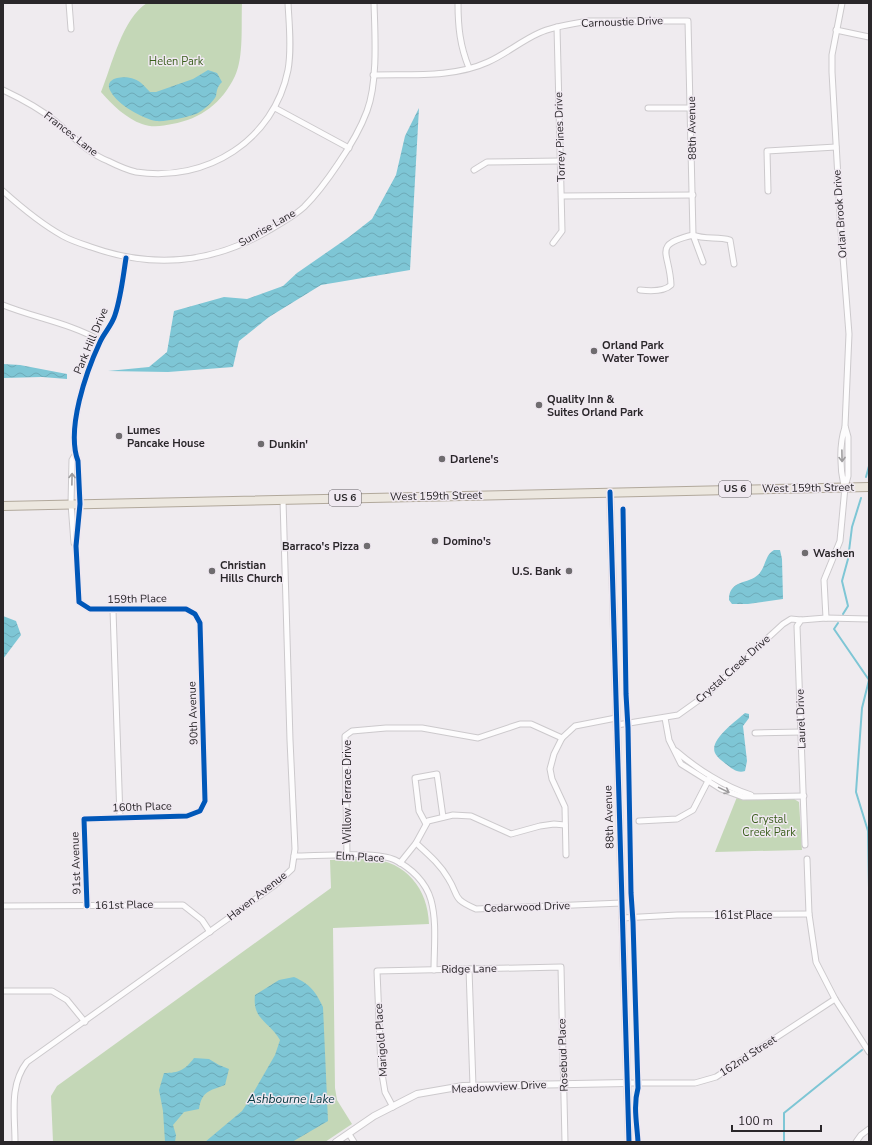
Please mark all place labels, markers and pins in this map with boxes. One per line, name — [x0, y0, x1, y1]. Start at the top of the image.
place label: Orland Park Water Tower — [602, 338, 669, 366]
marker: Orland Park Water Tower — [589, 346, 599, 356]
place label: Quality Inn & Suites Orland Park — [547, 392, 644, 420]
marker: Quality Inn & Suites Orland Park — [534, 400, 544, 410]
place label: Lumes Pancake House — [127, 423, 205, 451]
marker: Lumes Pancake House — [114, 431, 124, 441]
place label: Dunkin' — [269, 437, 308, 452]
marker: Dunkin' — [256, 439, 266, 449]
place label: Darlene's — [450, 452, 499, 467]
marker: Darlene's — [437, 454, 447, 464]
place label: Domino's — [443, 534, 491, 549]
marker: Domino's — [430, 536, 440, 546]
place label: Barraco's Pizza — [282, 539, 359, 554]
marker: Barraco's Pizza — [362, 541, 372, 551]
place label: Washen — [813, 546, 855, 561]
marker: Washen — [800, 548, 810, 558]
place label: Christian Hills Church — [220, 558, 283, 586]
place label: U.S. Bank — [512, 564, 562, 579]
marker: Christian Hills Church — [207, 566, 217, 576]
marker: U.S. Bank — [564, 566, 574, 576]

